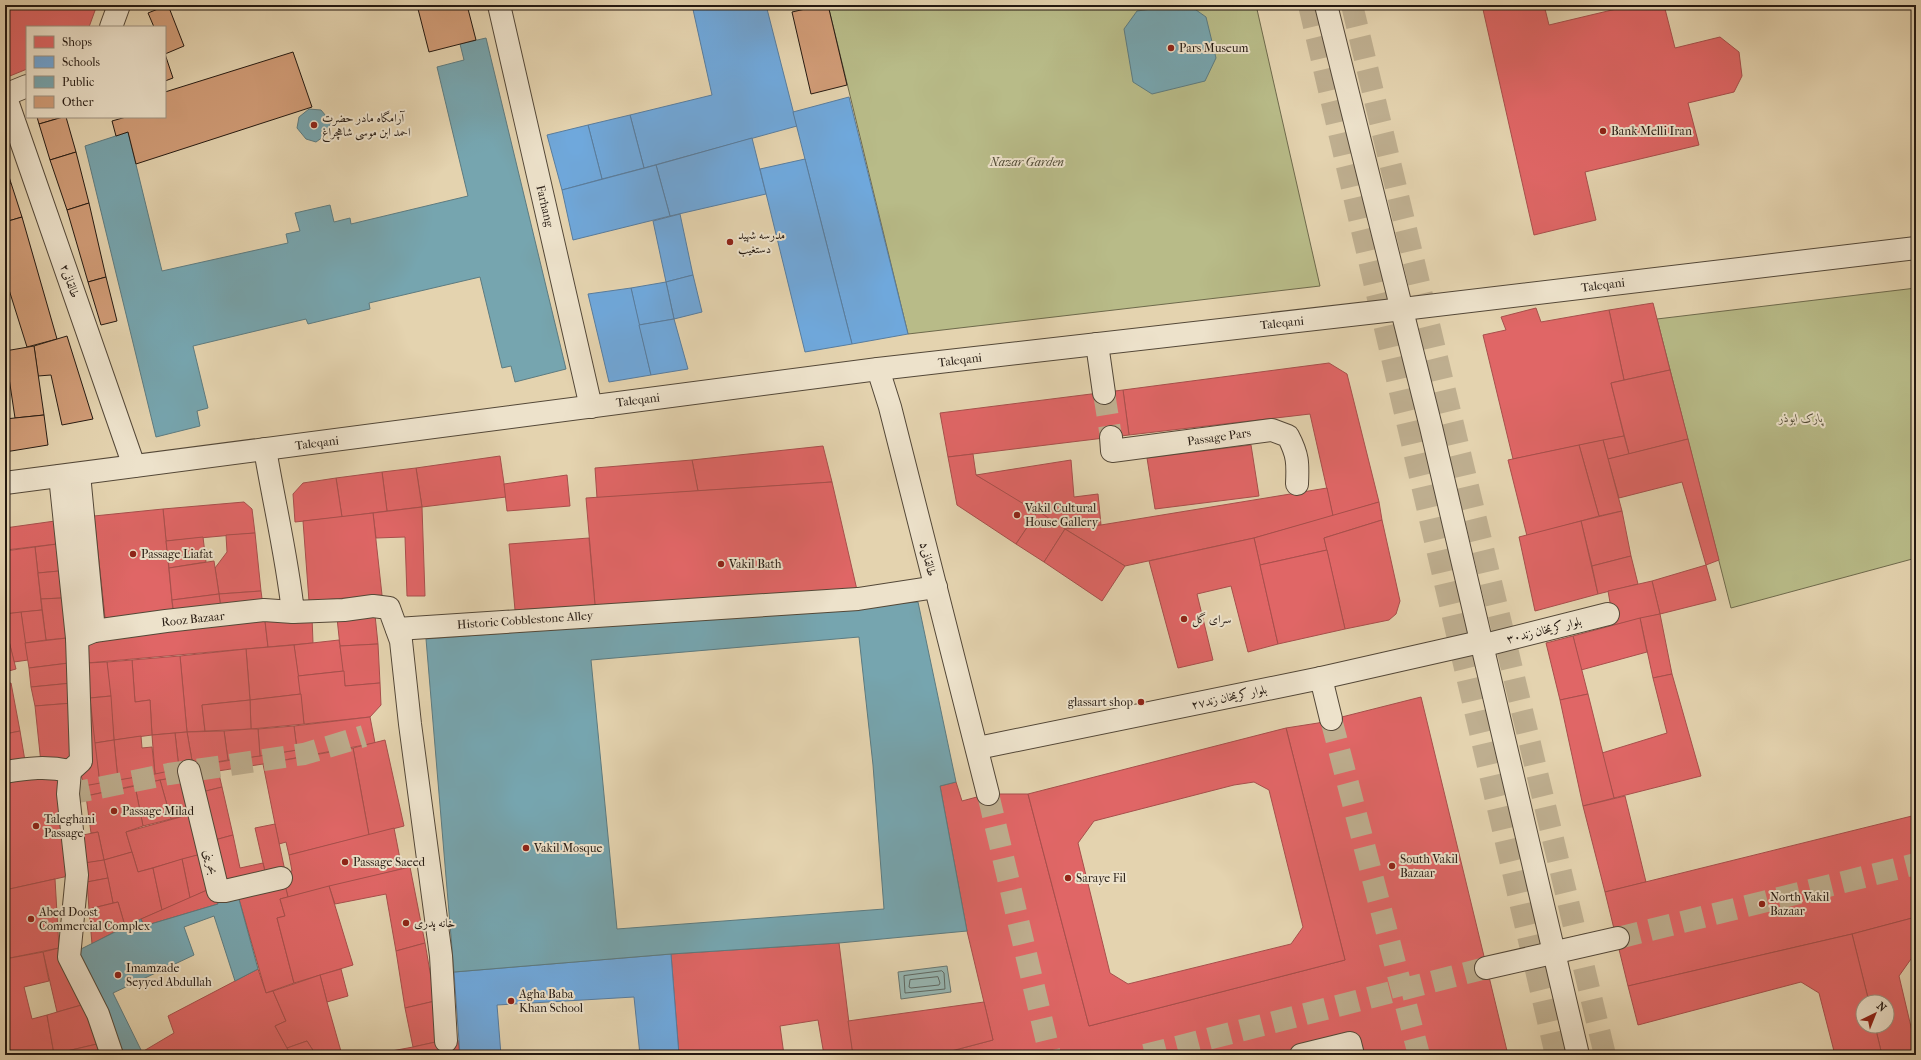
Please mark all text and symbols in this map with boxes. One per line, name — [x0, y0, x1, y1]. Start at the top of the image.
legend — [26, 26, 166, 118]
text: Shops — [62, 35, 92, 49]
place label: Pars Museum — [1179, 41, 1249, 55]
marker: Pars Museum — [1166, 43, 1176, 53]
text: Schools — [62, 55, 101, 69]
text: Public — [62, 75, 94, 89]
text: Other — [62, 95, 94, 109]
place label: آرامگاه مادر حضرت احمد ابن موسی شاهچراغ — [322, 110, 411, 143]
marker: آرامگاه مادر حضرت احمد ابن موسی شاهچراغ — [309, 120, 319, 130]
place label: Bank Melli Iran — [1611, 124, 1692, 138]
marker: Bank Melli Iran — [1598, 126, 1608, 136]
park label: Nazar Garden — [989, 155, 1064, 169]
street label: Farhang — [533, 184, 557, 229]
place label: مدرسه شهید دستغیب — [738, 228, 785, 257]
marker: مدرسه شهید دستغیب — [725, 237, 735, 247]
street label: طالقانی۲ — [58, 262, 82, 300]
street label: Taleqani — [1580, 275, 1626, 295]
street label: Taleqani — [1259, 314, 1305, 332]
street label: Taleqani — [937, 350, 983, 370]
street label: Taleqani — [615, 390, 661, 410]
park label: پارک ابوذر — [1778, 411, 1825, 427]
street label: Passage Pars — [1186, 426, 1252, 448]
street label: Taleqani — [294, 433, 340, 453]
place label: Vakil Cultural House Gallery — [1024, 501, 1099, 529]
marker: Vakil Cultural House Gallery — [1012, 510, 1022, 520]
street label: طالقانی۵ — [917, 540, 939, 578]
place label: Passage Liafat — [141, 547, 214, 561]
marker: Passage Liafat — [128, 549, 138, 559]
place label: Vakil Bath — [728, 557, 782, 571]
marker: Vakil Bath — [716, 559, 726, 569]
street label: Historic Cobblestone Alley — [456, 608, 594, 632]
street label: Rooz Bazaar — [161, 609, 226, 629]
place label: سرای گل — [1192, 611, 1231, 628]
marker: سرای گل — [1179, 614, 1189, 624]
street label: بلوار کریمخان زند۳۰ — [1505, 614, 1583, 647]
street label: بلوار کریمخان زند۲۷ — [1190, 682, 1268, 713]
place label: glassart shop — [1068, 695, 1133, 709]
marker: glassart shop — [1136, 697, 1146, 707]
place label: Passage Milad — [122, 804, 194, 818]
marker: Passage Milad — [109, 806, 119, 816]
place label: Taleghani Passage — [44, 812, 95, 840]
marker: Taleghani Passage — [31, 821, 41, 831]
place label: Vakil Mosque — [533, 841, 603, 855]
marker: Vakil Mosque — [521, 843, 531, 853]
street label: بحرینی — [200, 848, 221, 876]
place label: South Vakil Bazaar — [1400, 852, 1459, 880]
place label: Passage Saeed — [353, 855, 426, 869]
marker: Passage Saeed — [340, 857, 350, 867]
marker: South Vakil Bazaar — [1387, 861, 1397, 871]
place label: Saraye Fil — [1076, 871, 1127, 885]
marker: Saraye Fil — [1063, 873, 1073, 883]
place label: North Vakil Bazaar — [1770, 890, 1830, 918]
marker: North Vakil Bazaar — [1757, 899, 1767, 909]
place label: Abed Doost Commercial Complex — [38, 905, 151, 933]
marker: Abed Doost Commercial Complex — [26, 914, 36, 924]
place label: خانه پدری — [414, 916, 455, 932]
marker: خانه پدری — [401, 918, 411, 928]
place label: Imamzade Seyyed Abdullah — [126, 961, 212, 989]
marker: Imamzade Seyyed Abdullah — [113, 970, 123, 980]
place label: Agha Baba Khan School — [518, 987, 584, 1015]
north arrow — [1855, 994, 1895, 1034]
marker: Agha Baba Khan School — [506, 996, 516, 1006]
text: N — [1874, 999, 1889, 1015]

